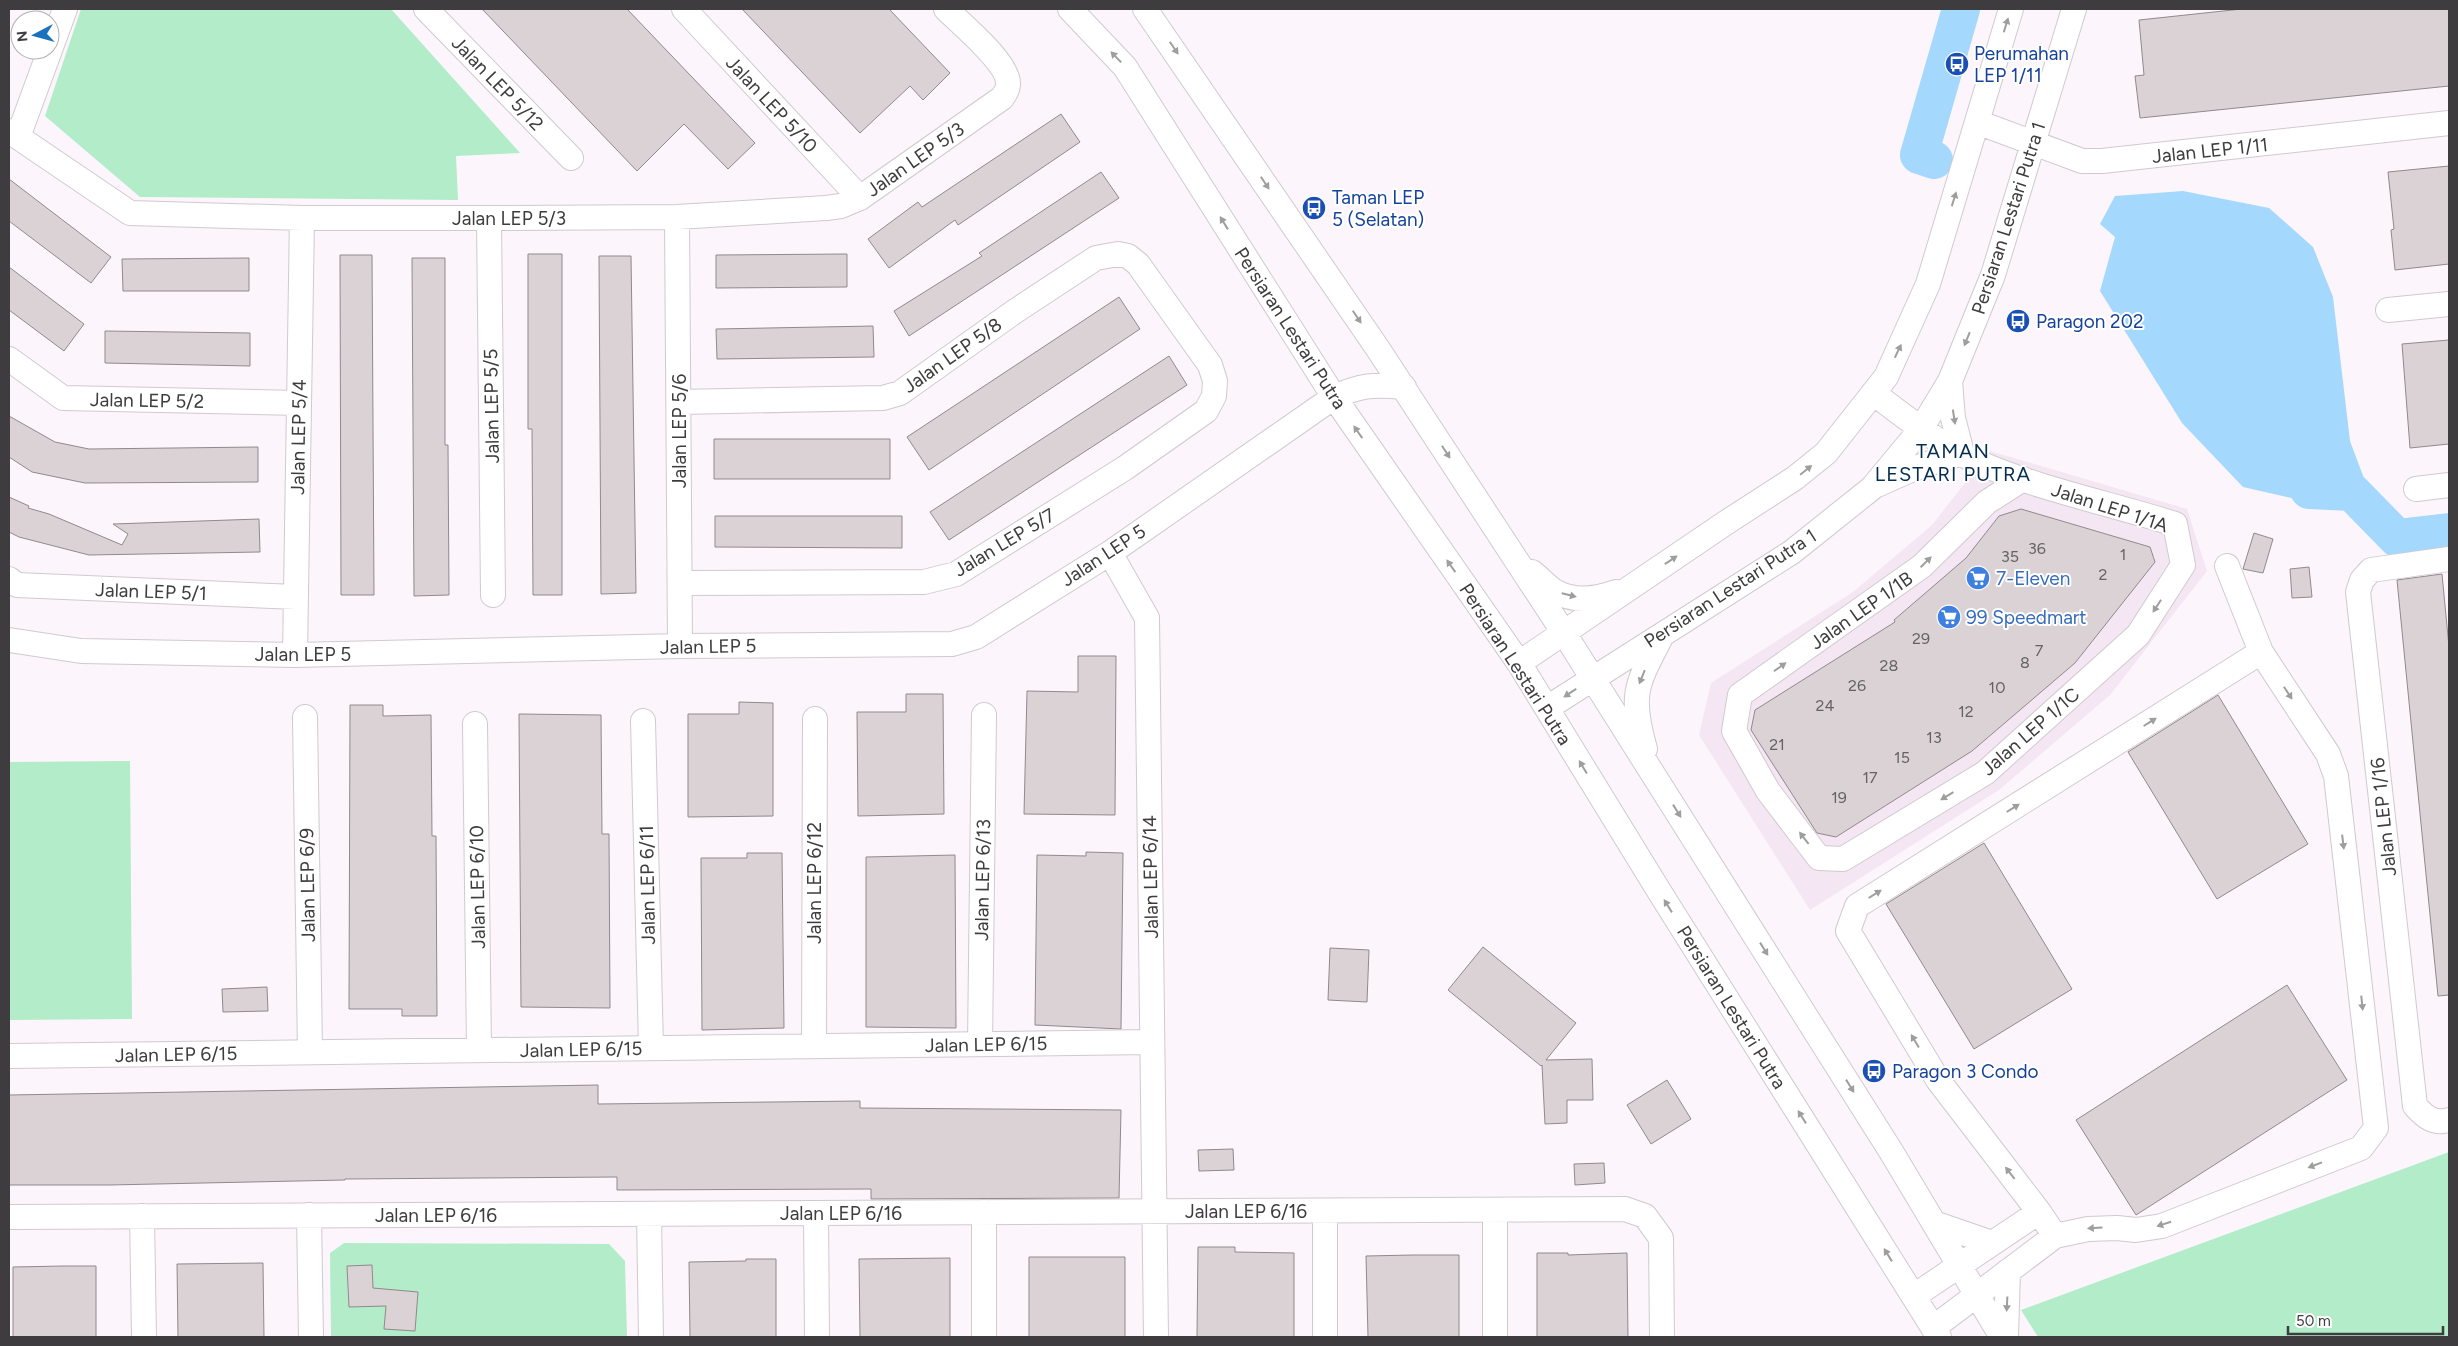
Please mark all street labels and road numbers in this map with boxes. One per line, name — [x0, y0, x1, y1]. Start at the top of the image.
street label: Jalan LEP 5/12 — [447, 31, 548, 135]
street label: Jalan LEP 5/10 — [721, 51, 822, 157]
street label: Jalan LEP 5/3 — [862, 117, 969, 202]
street label: Persiaran Lestari Putra 1 — [1967, 119, 2050, 317]
street label: Jalan LEP 1/11 — [2151, 133, 2269, 168]
street label: Jalan LEP 5/3 — [452, 207, 566, 230]
street label: Persiaran Lestari Putra — [1230, 243, 1351, 413]
street label: Jalan LEP 5/8 — [898, 313, 1006, 398]
street label: Jalan LEP 5/5 — [479, 348, 504, 464]
street label: Jalan LEP 5/6 — [668, 373, 691, 488]
street label: Jalan LEP 5/4 — [286, 379, 311, 495]
street label: Jalan LEP 5/2 — [90, 388, 204, 413]
street label: Jalan LEP 1/1A — [2049, 478, 2171, 537]
street label: Jalan LEP 5/7 — [949, 503, 1059, 582]
street label: Jalan LEP 5 — [1057, 519, 1150, 591]
street label: Persiaran Lestari Putra 1 — [1640, 524, 1821, 653]
street label: Jalan LEP 1/1B — [1805, 567, 1917, 654]
street label: Jalan LEP 5/1 — [95, 578, 207, 605]
street label: Persiaran Lestari Putra — [1455, 579, 1576, 749]
street label: Jalan LEP 5 — [660, 634, 756, 659]
street label: Jalan LEP 5 — [255, 643, 351, 666]
street label: Jalan LEP 1/1C — [1977, 682, 2084, 780]
street label: Jalan LEP 1/16 — [2366, 756, 2401, 877]
street label: Jalan LEP 6/14 — [1138, 815, 1163, 939]
street label: Jalan LEP 6/13 — [970, 819, 995, 941]
street label: Jalan LEP 6/12 — [803, 822, 826, 944]
street label: Jalan LEP 6/10 — [465, 825, 490, 949]
street label: Jalan LEP 6/11 — [635, 825, 660, 945]
street label: Jalan LEP 6/9 — [295, 828, 320, 942]
street label: Persiaran Lestari Putra — [1672, 921, 1791, 1093]
street label: Jalan LEP 6/15 — [925, 1032, 1047, 1057]
street label: Jalan LEP 6/15 — [520, 1037, 642, 1062]
street label: Jalan LEP 6/15 — [115, 1042, 237, 1067]
street label: Jalan LEP 6/16 — [1185, 1200, 1307, 1223]
street label: Jalan LEP 6/16 — [780, 1202, 902, 1225]
street label: Jalan LEP 6/16 — [375, 1204, 497, 1227]

